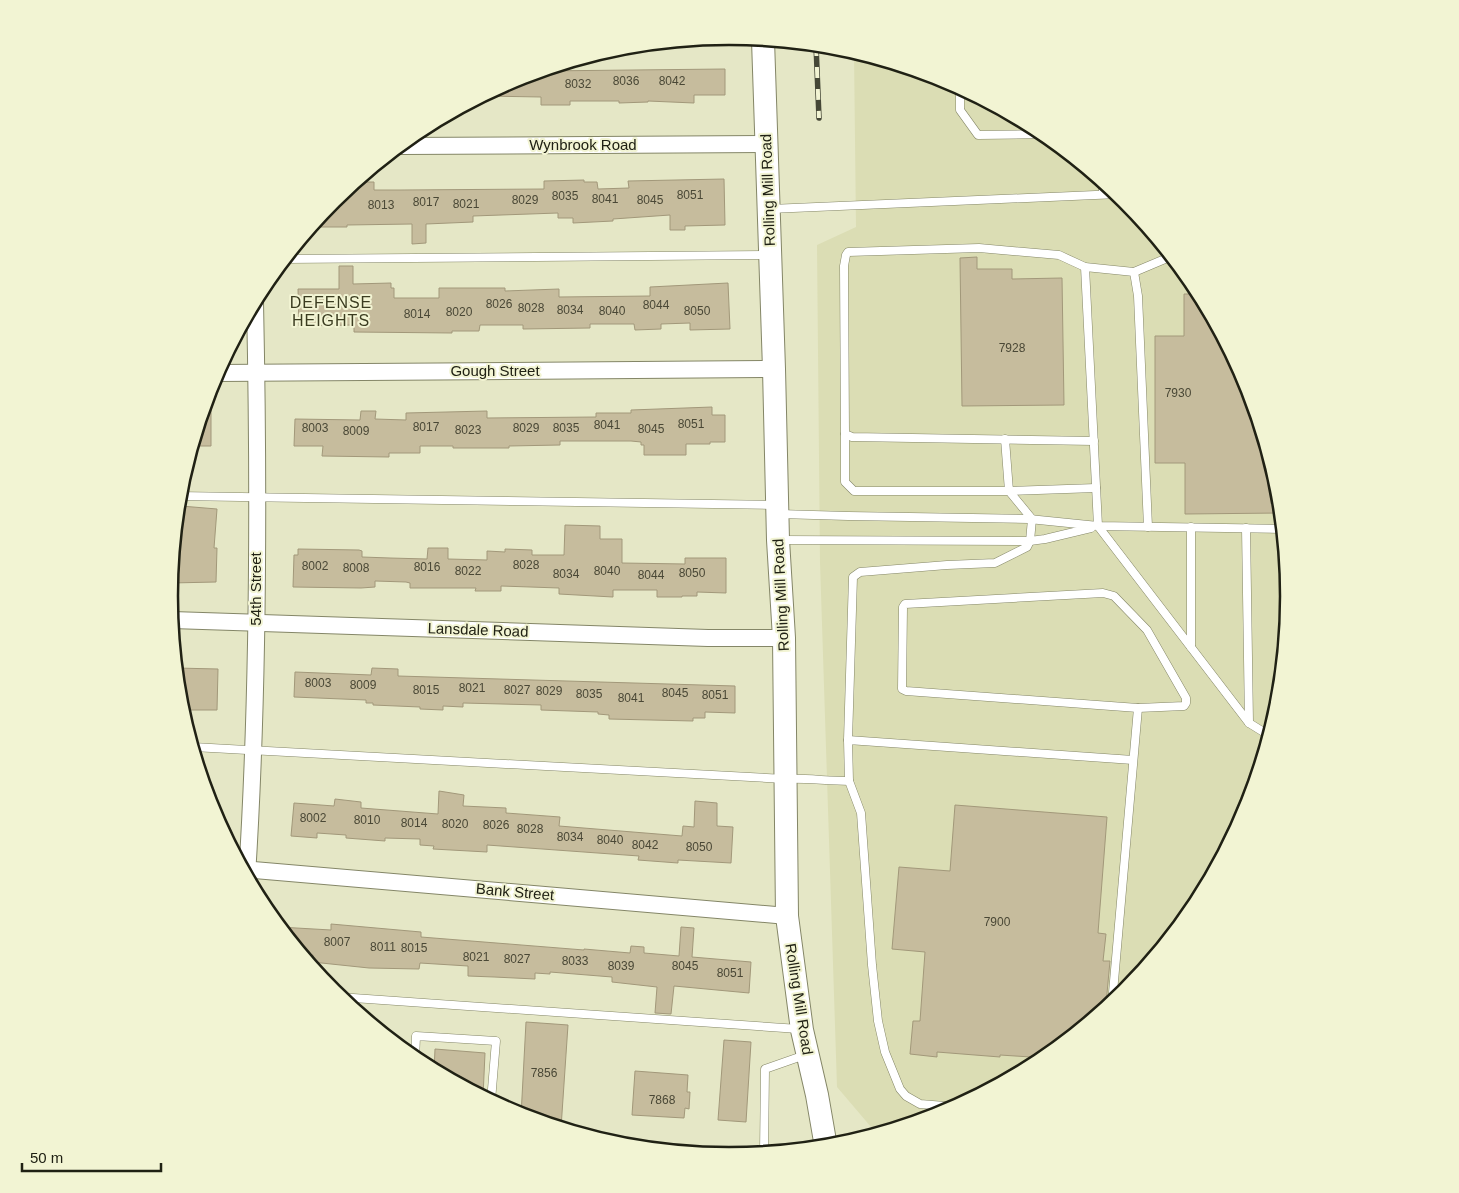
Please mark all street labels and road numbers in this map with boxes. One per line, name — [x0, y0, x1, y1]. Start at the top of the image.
street label: Rolling Mill Road — [757, 133, 778, 247]
street label: Wynbrook Road — [529, 136, 637, 153]
street label: Gough Street — [450, 362, 540, 379]
street label: Rolling Mill Road — [769, 538, 792, 652]
street label: 54th Street — [247, 551, 264, 626]
street label: Lansdale Road — [427, 619, 529, 640]
street label: Bank Street — [475, 880, 556, 903]
street label: Rolling Mill Road — [782, 942, 817, 1056]

